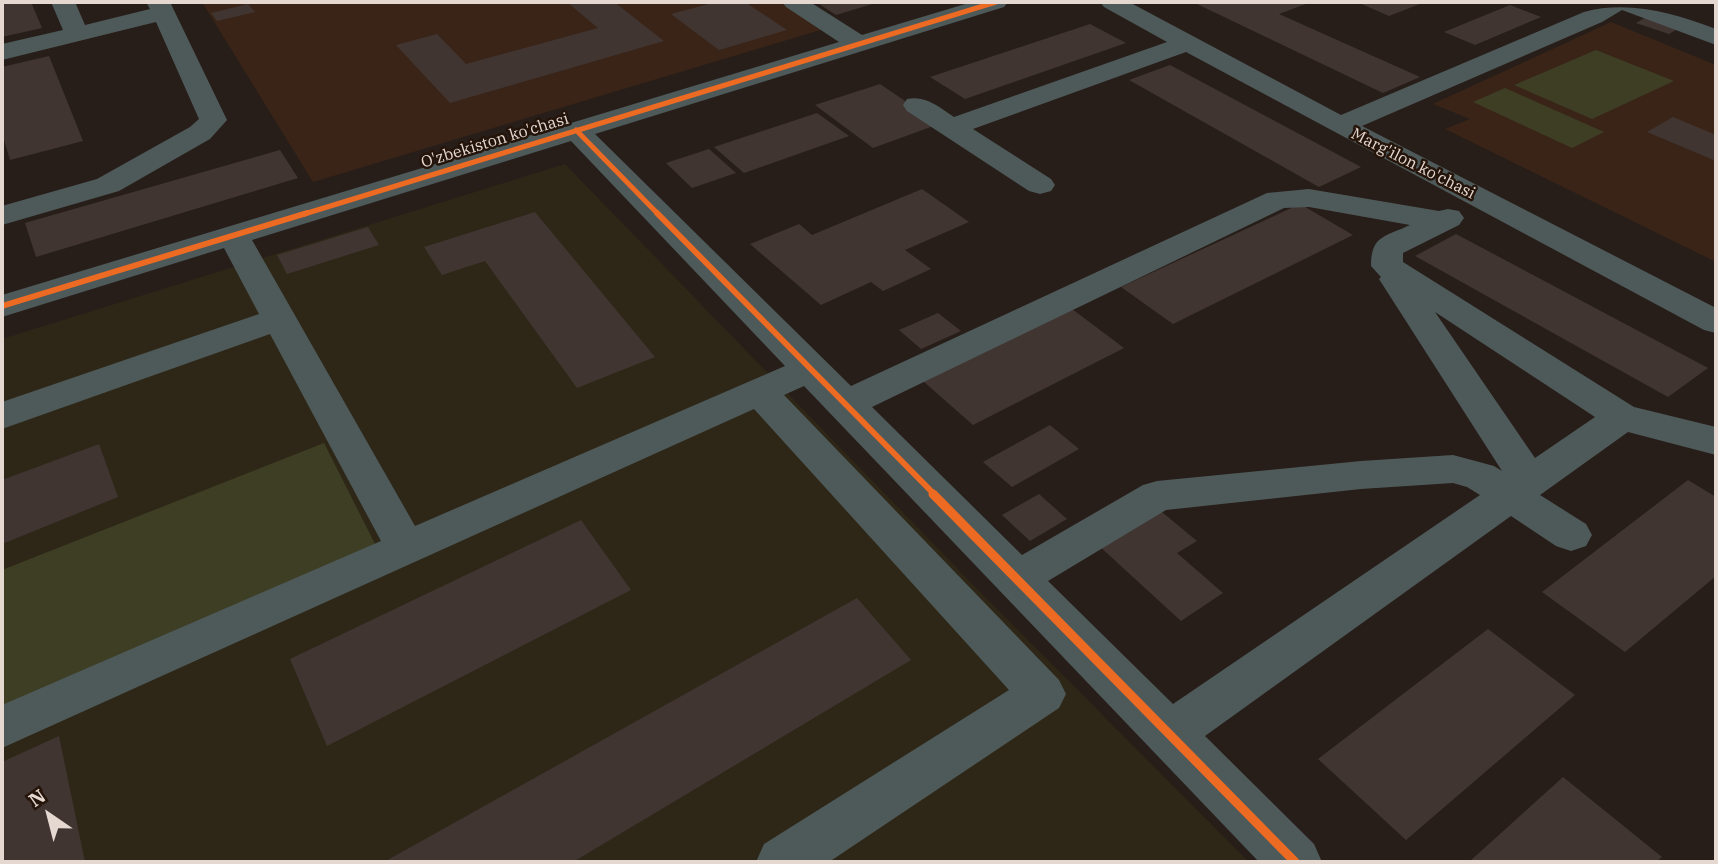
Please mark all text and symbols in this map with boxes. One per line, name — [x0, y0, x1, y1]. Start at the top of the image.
street label: O'zbekiston ko'chasi — [419, 109, 571, 173]
street label: Marg'ilon ko'chasi — [1348, 124, 1478, 204]
north arrow — [14, 780, 84, 850]
text: N — [24, 784, 50, 812]

